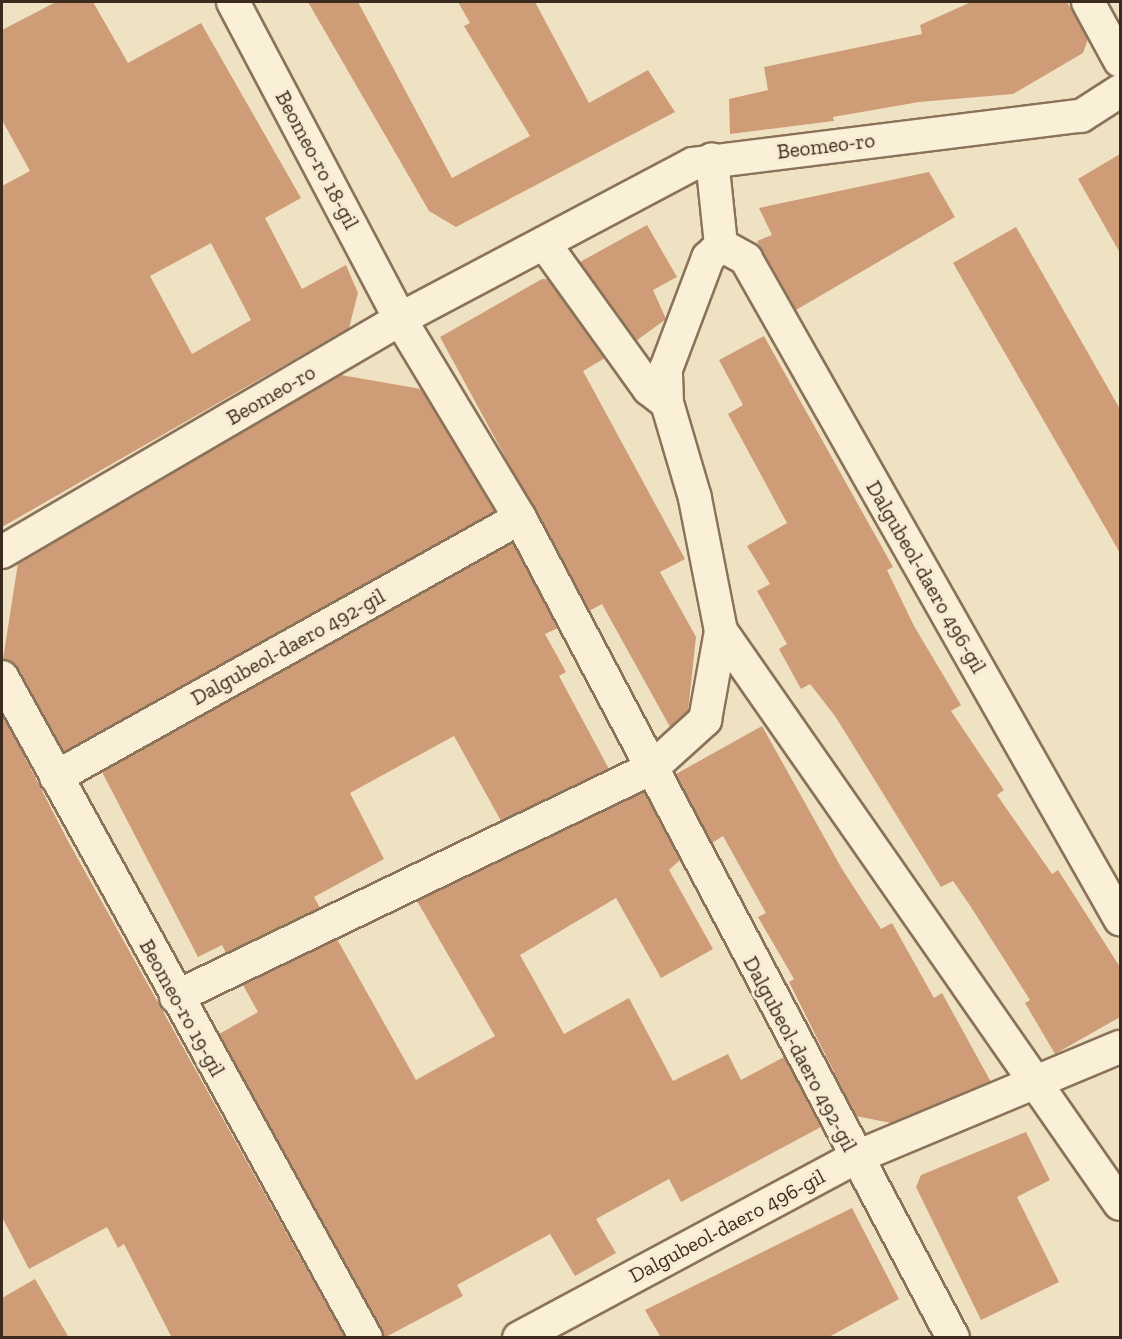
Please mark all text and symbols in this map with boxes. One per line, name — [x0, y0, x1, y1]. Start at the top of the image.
street label: Beomeo-ro 18-gil — [270, 87, 364, 233]
street label: Beomeo-ro — [776, 127, 876, 165]
street label: Beomeo-ro — [222, 359, 320, 431]
street label: Dalgubeol-daero 496-gil — [861, 476, 991, 678]
street label: Dalgubeol-daero 492-gil — [187, 583, 389, 711]
street label: Beomeo-ro 19-gil — [134, 935, 230, 1081]
street label: Dalgubeol-daero 492-gil — [738, 952, 862, 1156]
street label: Dalgubeol-daero 496-gil — [625, 1164, 829, 1288]

